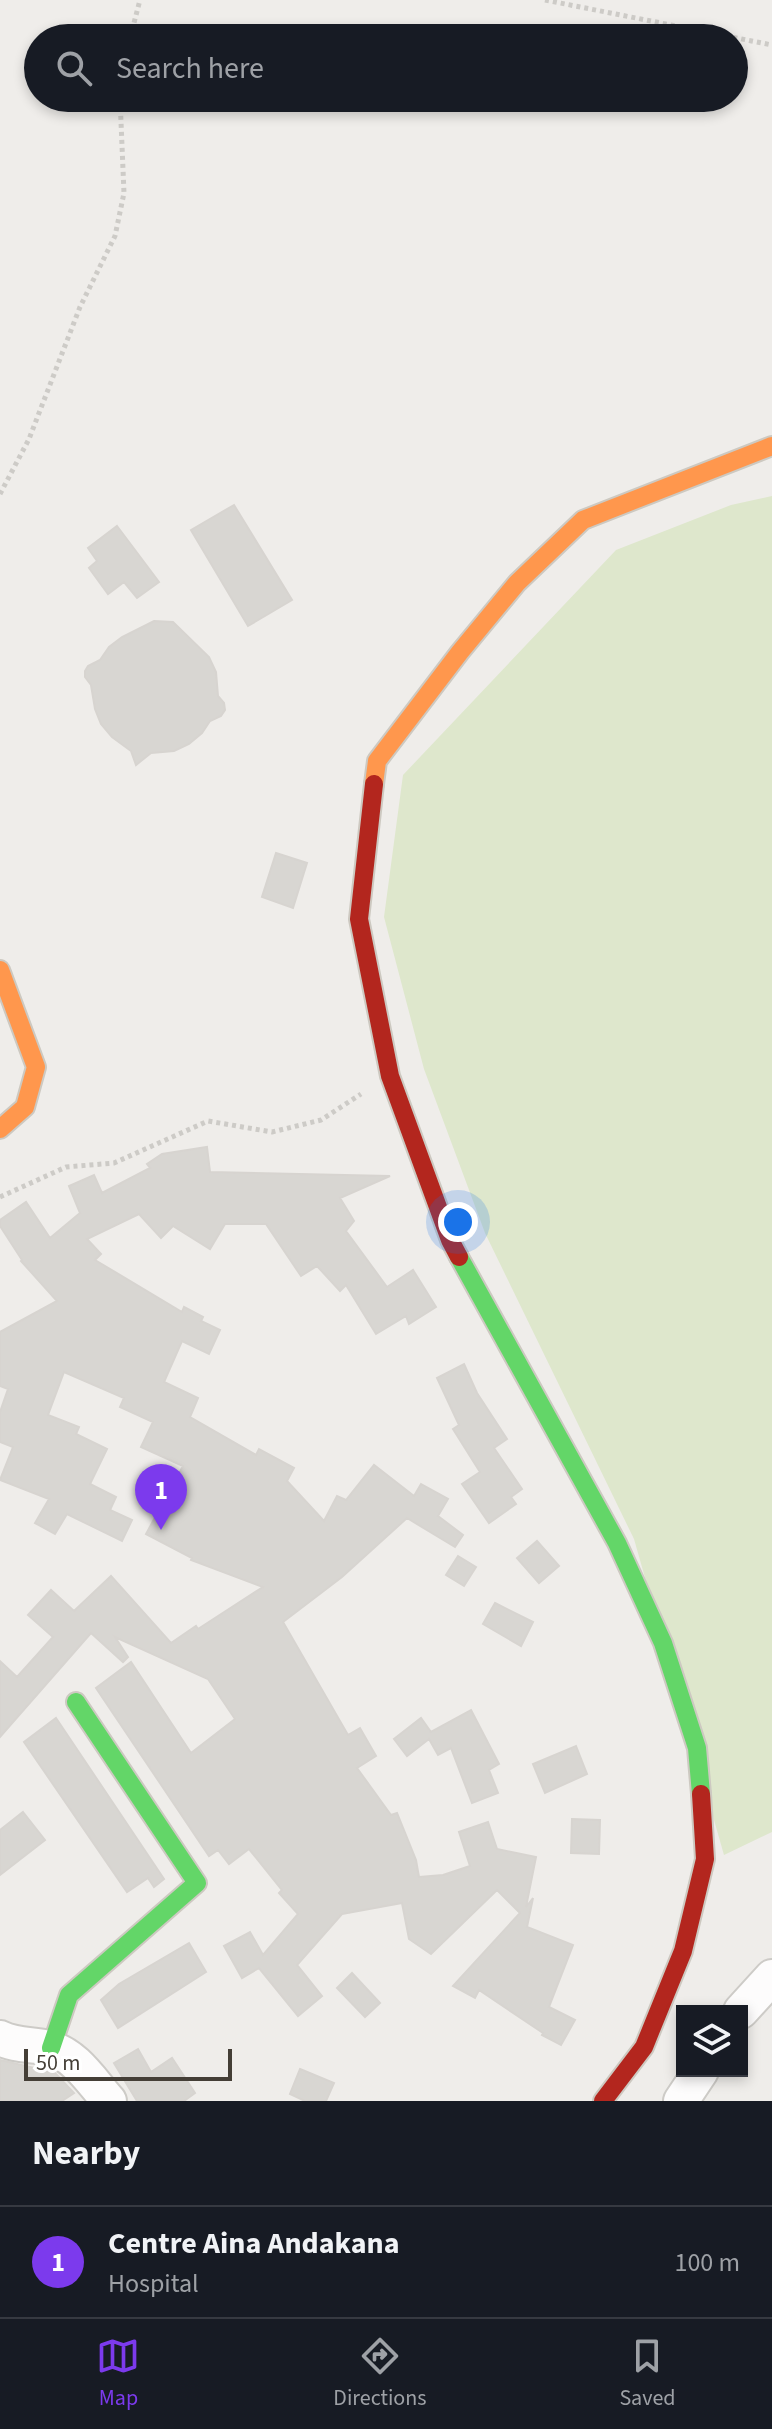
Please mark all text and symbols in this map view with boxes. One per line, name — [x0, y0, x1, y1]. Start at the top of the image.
search box — [24, 24, 748, 112]
icon: search — [52, 46, 96, 90]
text: Search here — [116, 47, 264, 90]
your location — [438, 1202, 478, 1242]
pin: 1 — [135, 1464, 187, 1530]
map controls — [676, 2005, 748, 2077]
button: layers — [676, 2005, 748, 2077]
scale bar — [24, 2045, 232, 2081]
text: 50 m — [36, 2047, 81, 2079]
text: Nearby — [32, 2129, 140, 2178]
text: Centre Aina Andakana — [108, 2222, 400, 2265]
text: 1 — [51, 2244, 65, 2281]
text: 100 m — [674, 2244, 740, 2281]
text: Hospital — [108, 2265, 199, 2302]
tab: Map — [96, 2334, 140, 2414]
tab: Directions — [333, 2334, 426, 2414]
tab: Saved — [619, 2334, 676, 2414]

